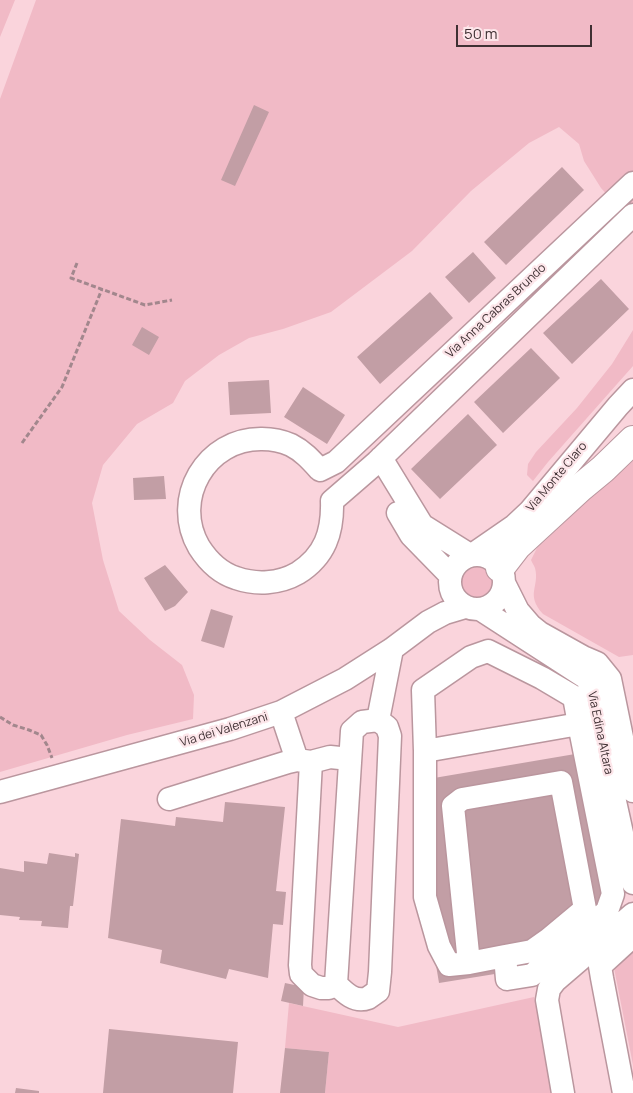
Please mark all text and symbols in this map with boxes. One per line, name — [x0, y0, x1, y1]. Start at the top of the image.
scale bar — [458, 15, 594, 47]
text: 50 m — [464, 23, 498, 44]
street label: Via Anna Cabras Brundo — [443, 261, 549, 361]
street label: Via Monte Claro — [524, 439, 590, 515]
street label: Via Edina Altara — [584, 690, 616, 776]
street label: Via dei Valenzani — [178, 710, 270, 750]

